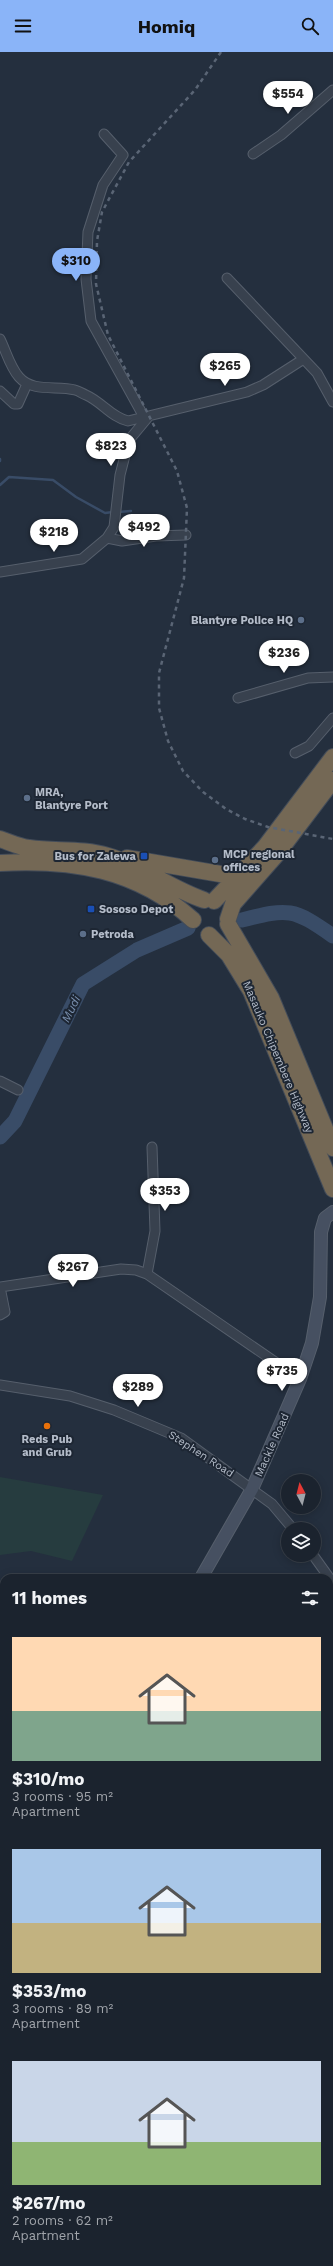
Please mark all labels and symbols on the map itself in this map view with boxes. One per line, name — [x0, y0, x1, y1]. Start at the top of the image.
pin: $554 — [264, 81, 312, 115]
pin: $310 — [52, 248, 100, 282]
pin: $265 — [201, 353, 249, 387]
pin: $823 — [87, 433, 135, 467]
pin: $492 — [120, 514, 168, 548]
pin: $218 — [30, 519, 78, 553]
place label: Blantyre Police HQ — [191, 614, 293, 627]
marker: Blantyre Police HQ — [296, 615, 306, 625]
pin: $236 — [260, 640, 308, 674]
place label: MRA, Blantyre Port — [35, 786, 108, 812]
marker: MRA, Blantyre Port — [22, 793, 32, 803]
place label: MCP regional offices — [223, 848, 295, 874]
place label: Bus for Zalewa — [55, 850, 137, 863]
marker: Bus for Zalewa — [139, 851, 149, 861]
marker: MCP regional offices — [210, 855, 220, 865]
place label: Sososo Depot — [99, 903, 173, 916]
marker: Sososo Depot — [86, 904, 96, 914]
place label: Petroda — [91, 928, 134, 941]
marker: Petroda — [78, 929, 88, 939]
street label: Masauko Chipembere Highway — [240, 979, 316, 1135]
water label: Mudi — [59, 993, 84, 1024]
pin: $353 — [141, 1178, 189, 1212]
pin: $267 — [49, 1254, 97, 1288]
pin: $735 — [258, 1358, 306, 1392]
pin: $289 — [114, 1374, 162, 1408]
street label: Mackle Road — [252, 1411, 292, 1479]
marker: Reds Pub and Grub — [42, 1421, 52, 1431]
street label: Stephen Road — [166, 1428, 236, 1480]
place label: Reds Pub and Grub — [22, 1433, 73, 1459]
north arrow — [281, 1474, 321, 1514]

